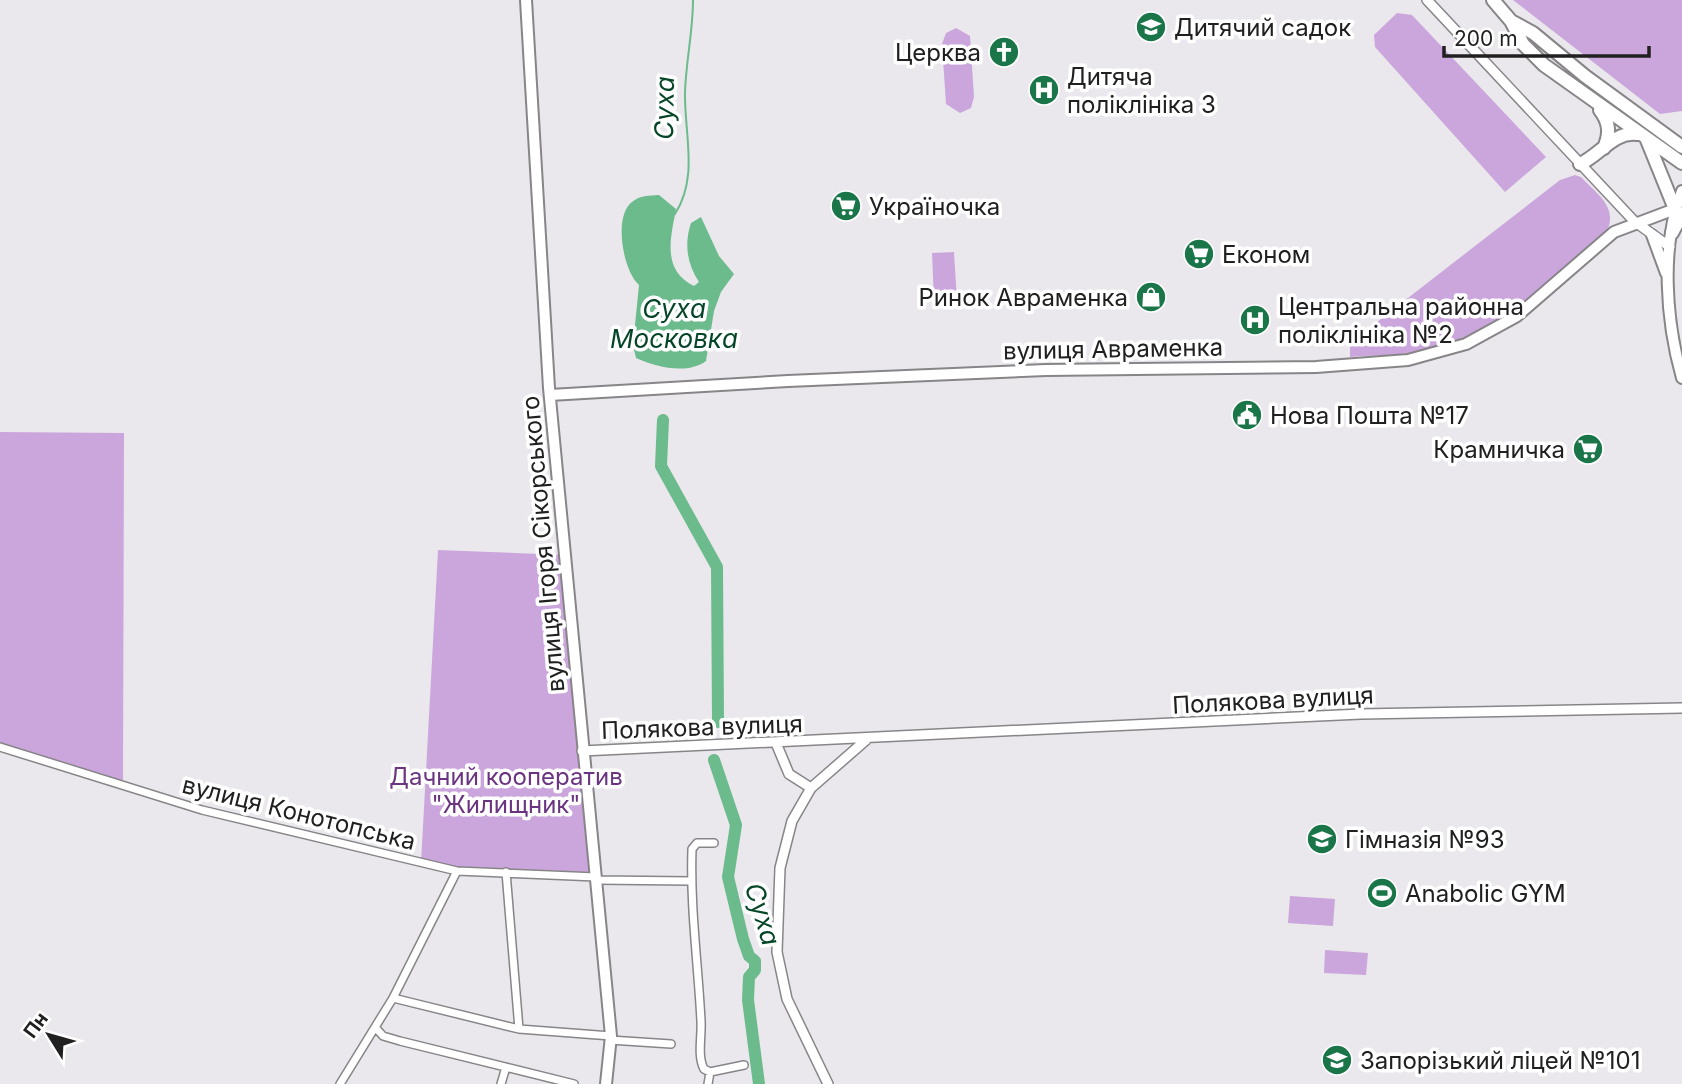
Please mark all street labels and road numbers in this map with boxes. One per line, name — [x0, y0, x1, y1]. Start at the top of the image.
street label: вулиця Авраменка — [1003, 333, 1223, 365]
street label: вулиця Ігоря Сікорського — [516, 395, 570, 693]
street label: Полякова вулиця — [1172, 680, 1374, 720]
street label: Полякова вулиця — [601, 709, 803, 745]
street label: вулиця Конотопська — [179, 770, 419, 856]

